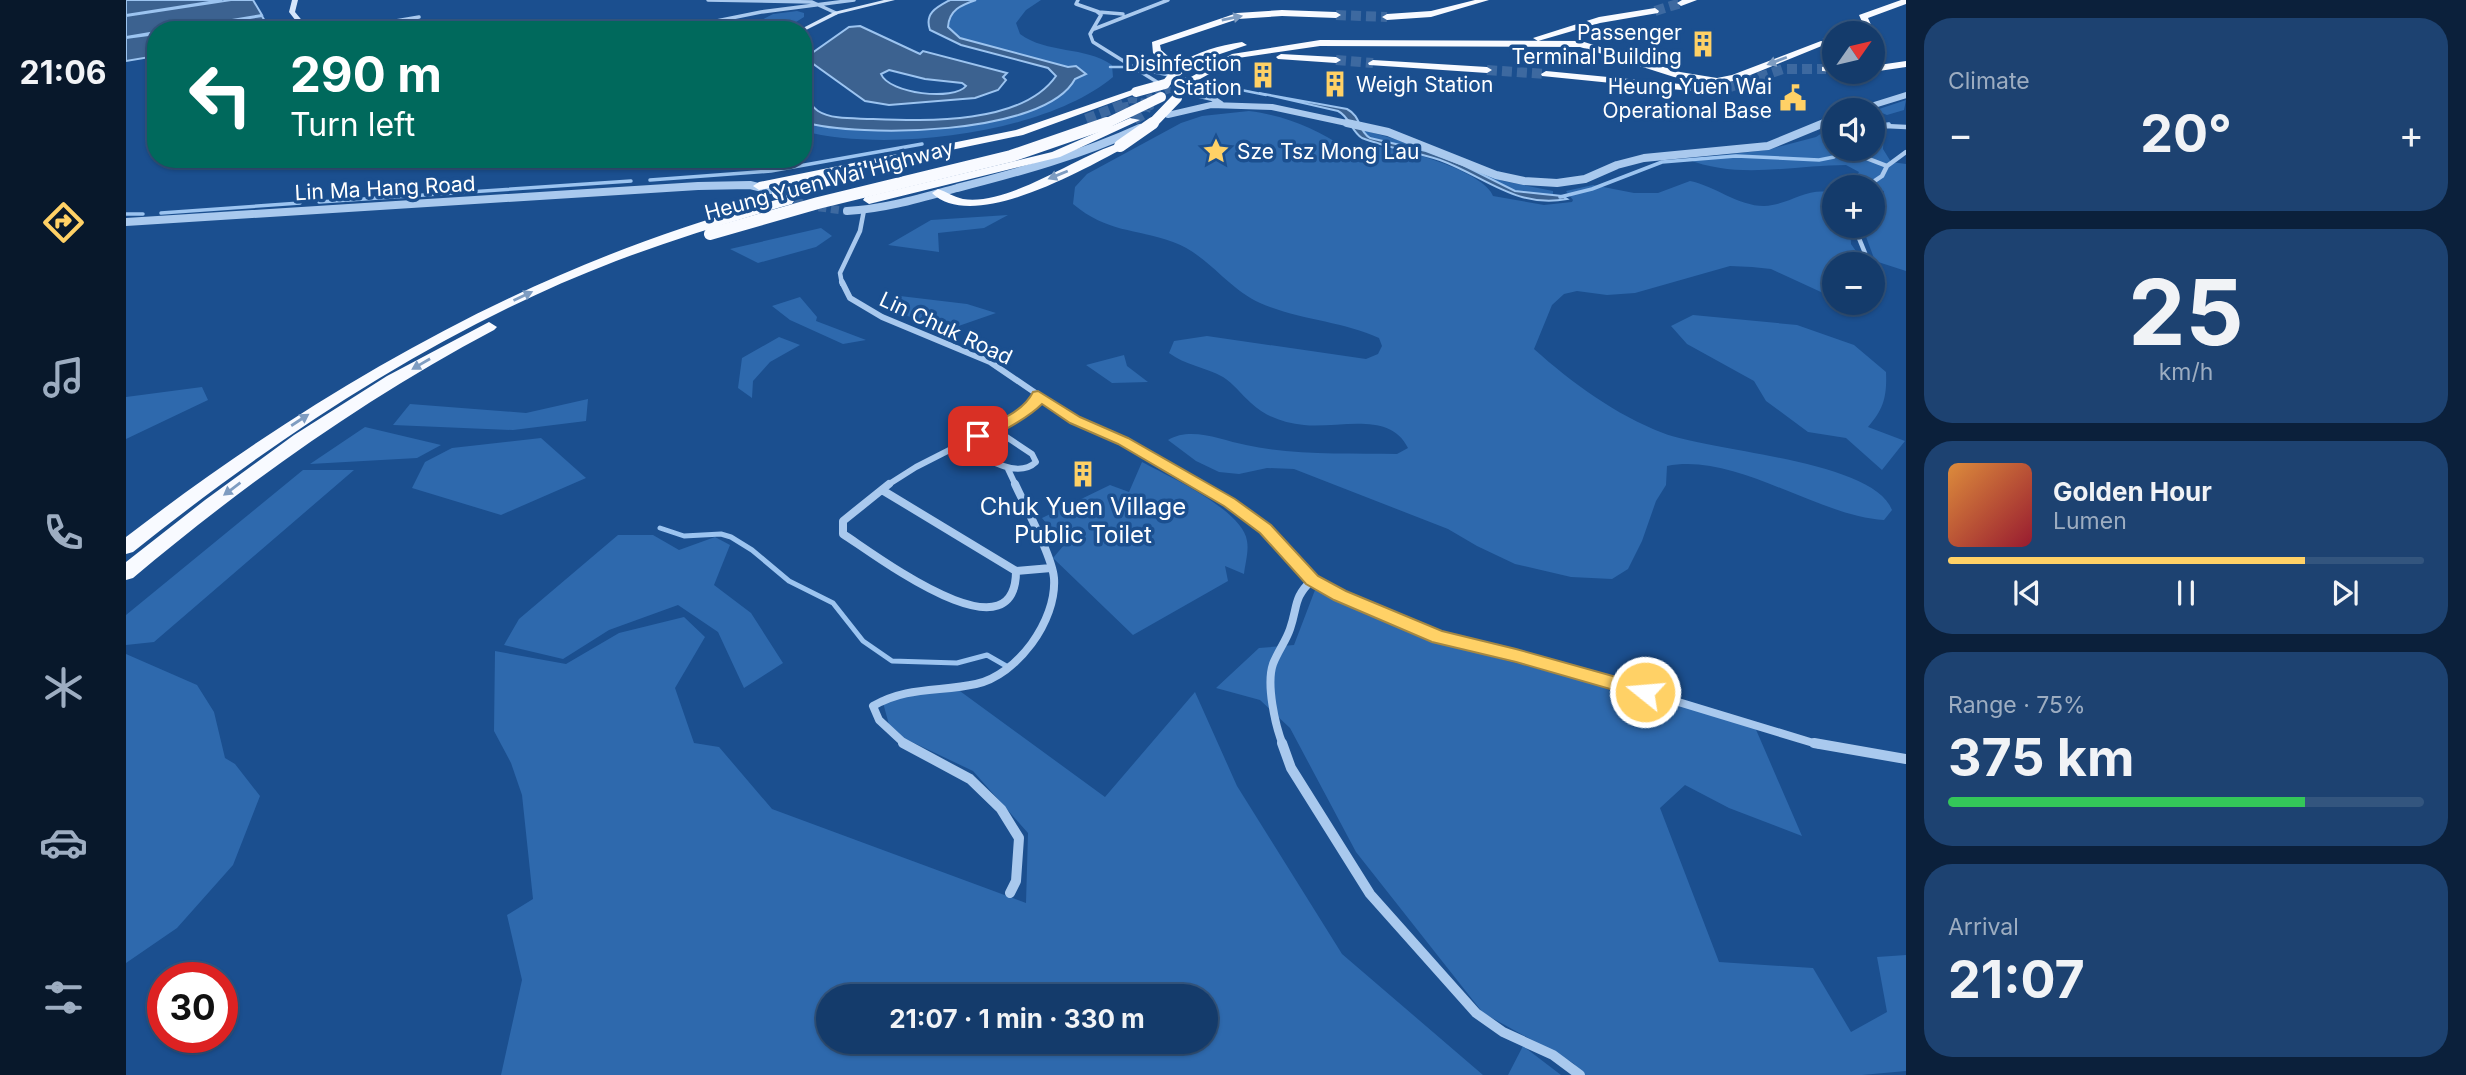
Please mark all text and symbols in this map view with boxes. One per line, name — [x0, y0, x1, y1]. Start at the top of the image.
one-way arrow — [1221, 12, 1243, 23]
place label: Passenger Terminal Building — [1511, 20, 1682, 69]
north arrow — [1822, 21, 1885, 84]
map controls — [1822, 21, 1885, 315]
building icon: Passenger Terminal Building — [1688, 29, 1718, 59]
text: 290 m — [290, 45, 442, 104]
icon: left — [175, 49, 266, 140]
place label: Disinfection Station — [1125, 51, 1242, 100]
text: 21:06 — [20, 53, 107, 92]
one-way arrow — [1767, 56, 1788, 67]
building icon: Disinfection Station — [1248, 60, 1278, 90]
text: Climate — [1948, 67, 2030, 95]
building icon: Weigh Station — [1320, 69, 1350, 99]
place label: Weigh Station — [1356, 72, 1493, 97]
place label: Heung Yuen Wai Operational Base — [1603, 74, 1772, 123]
public building icon: Heung Yuen Wai Operational Base — [1778, 83, 1808, 113]
button: sound — [1822, 98, 1885, 161]
text: 20° — [2140, 102, 2232, 165]
text: Turn left — [290, 105, 415, 144]
text: − — [1948, 111, 1973, 157]
text: + — [2399, 111, 2424, 157]
street label: Heung Yuen Wai Highway — [702, 135, 956, 225]
place icon: Sze Tsz Mong Lau — [1201, 136, 1231, 166]
place label: Sze Tsz Mong Lau — [1237, 139, 1419, 164]
one-way arrow — [1048, 170, 1069, 181]
street label: Lin Ma Hang Road — [294, 171, 476, 205]
button: + — [1822, 175, 1885, 238]
icon: directions — [39, 198, 88, 247]
button: − — [1822, 252, 1885, 315]
text: 25 — [2128, 257, 2244, 367]
street label: Lin Chuk Road — [876, 286, 1016, 370]
one-way arrow — [513, 290, 533, 302]
icon: music — [39, 353, 88, 402]
one-way arrow — [411, 358, 431, 370]
text: km/h — [2159, 358, 2213, 386]
pin — [948, 406, 1008, 466]
one-way arrow — [290, 414, 309, 427]
icon: arrive — [959, 417, 997, 455]
building icon: Chuk Yuen Village Public Toilet — [1068, 459, 1098, 489]
text: Golden Hour — [2053, 476, 2212, 507]
one-way arrow — [223, 482, 241, 497]
place label: Chuk Yuen Village Public Toilet — [980, 492, 1186, 549]
text: Lumen — [2053, 507, 2127, 535]
icon: phone — [39, 508, 88, 557]
icon: previous — [2008, 574, 2046, 612]
icon: pause — [2167, 574, 2205, 612]
icon: next — [2326, 574, 2364, 612]
position arrow — [1608, 655, 1682, 729]
icon: climate — [39, 663, 88, 712]
text: Range · 75% — [1948, 691, 2086, 719]
text: 375 km — [1948, 726, 2134, 789]
icon: car — [39, 818, 88, 867]
text: Arrival — [1948, 913, 2019, 941]
text: 21:07 — [1948, 948, 2085, 1011]
speed limit sign: 30 — [147, 962, 238, 1053]
icon: filters — [39, 973, 88, 1022]
text: 21:07 · 1 min · 330 m — [889, 1003, 1145, 1034]

